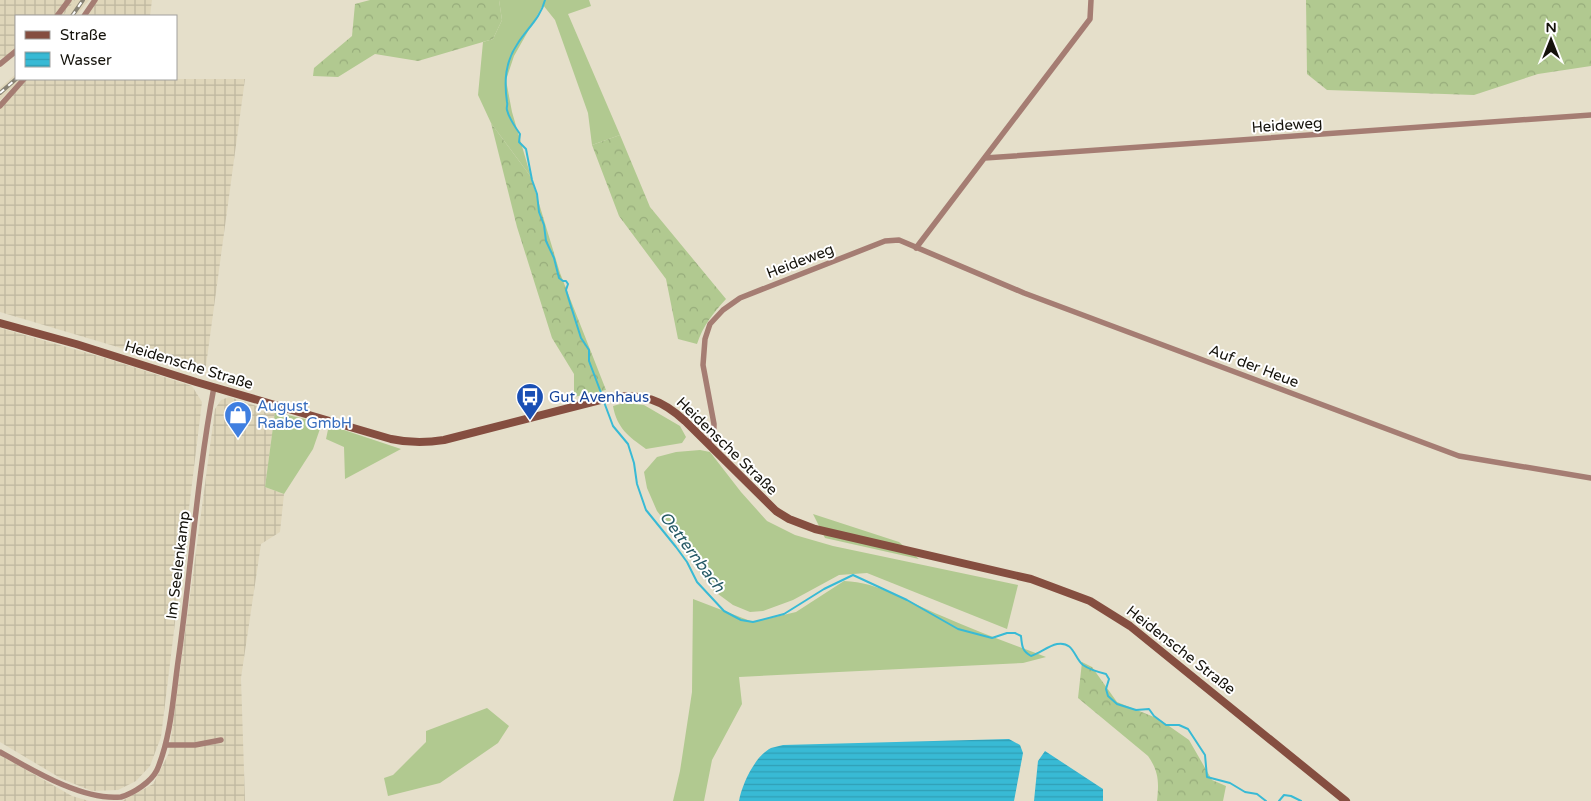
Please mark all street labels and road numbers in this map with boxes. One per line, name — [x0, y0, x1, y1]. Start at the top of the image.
street label: Heideweg — [1251, 114, 1323, 136]
street label: Heideweg — [764, 240, 836, 282]
street label: Heidensche Straße — [122, 337, 256, 393]
street label: Auf der Heue — [1207, 341, 1301, 391]
street label: Heidensche Straße — [673, 393, 781, 499]
street label: Im Seelenkamp — [162, 510, 194, 620]
street label: Heidensche Straße — [1123, 602, 1239, 698]

